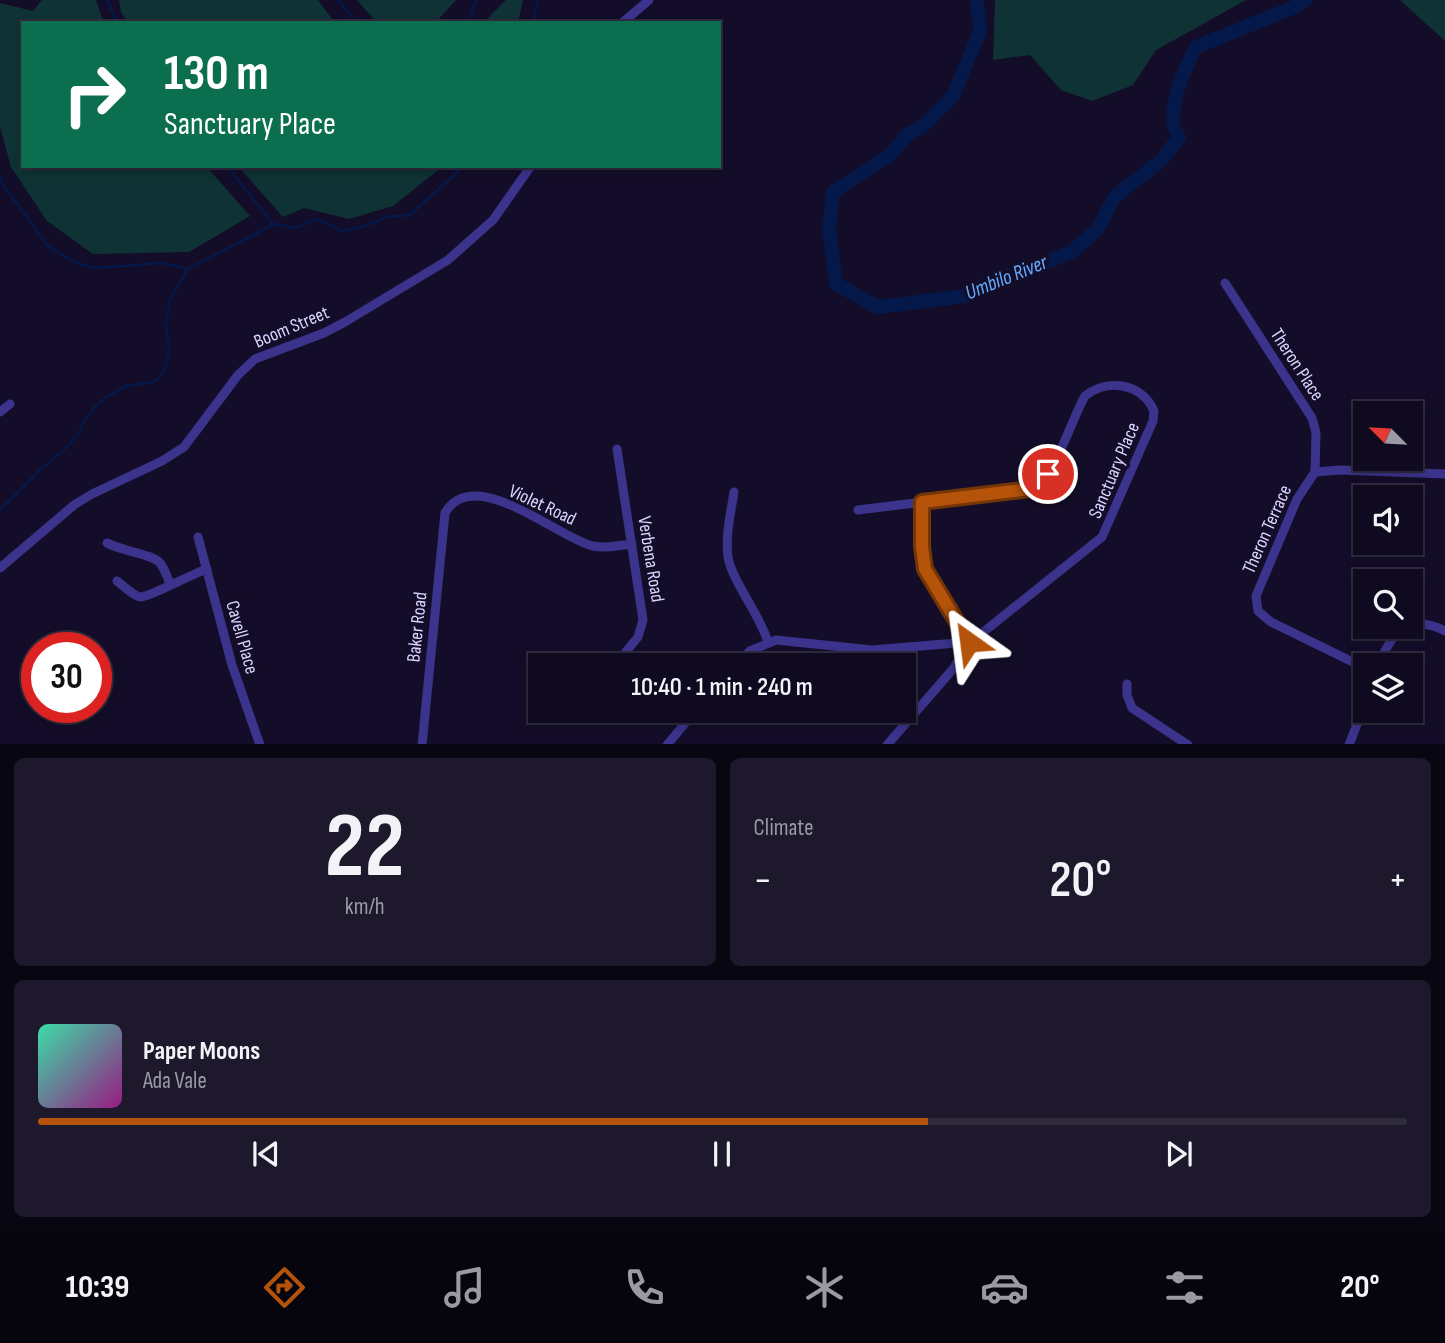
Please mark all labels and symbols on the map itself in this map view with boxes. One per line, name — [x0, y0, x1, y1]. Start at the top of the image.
water label: Umbilo River — [961, 249, 1052, 305]
street label: Boom Street — [250, 301, 333, 354]
street label: Theron Place — [1265, 324, 1329, 405]
north arrow — [1353, 401, 1423, 471]
street label: Sanctuary Place — [1084, 419, 1145, 522]
pin — [1018, 444, 1078, 504]
street label: Violet Road — [505, 480, 580, 531]
street label: Theron Terrace — [1238, 482, 1297, 578]
street label: Verbena Road — [632, 515, 669, 604]
street label: Baker Road — [402, 591, 433, 663]
street label: Cavell Place — [220, 598, 263, 677]
position arrow — [932, 605, 1006, 679]
speed limit sign: 30 — [21, 632, 112, 723]

